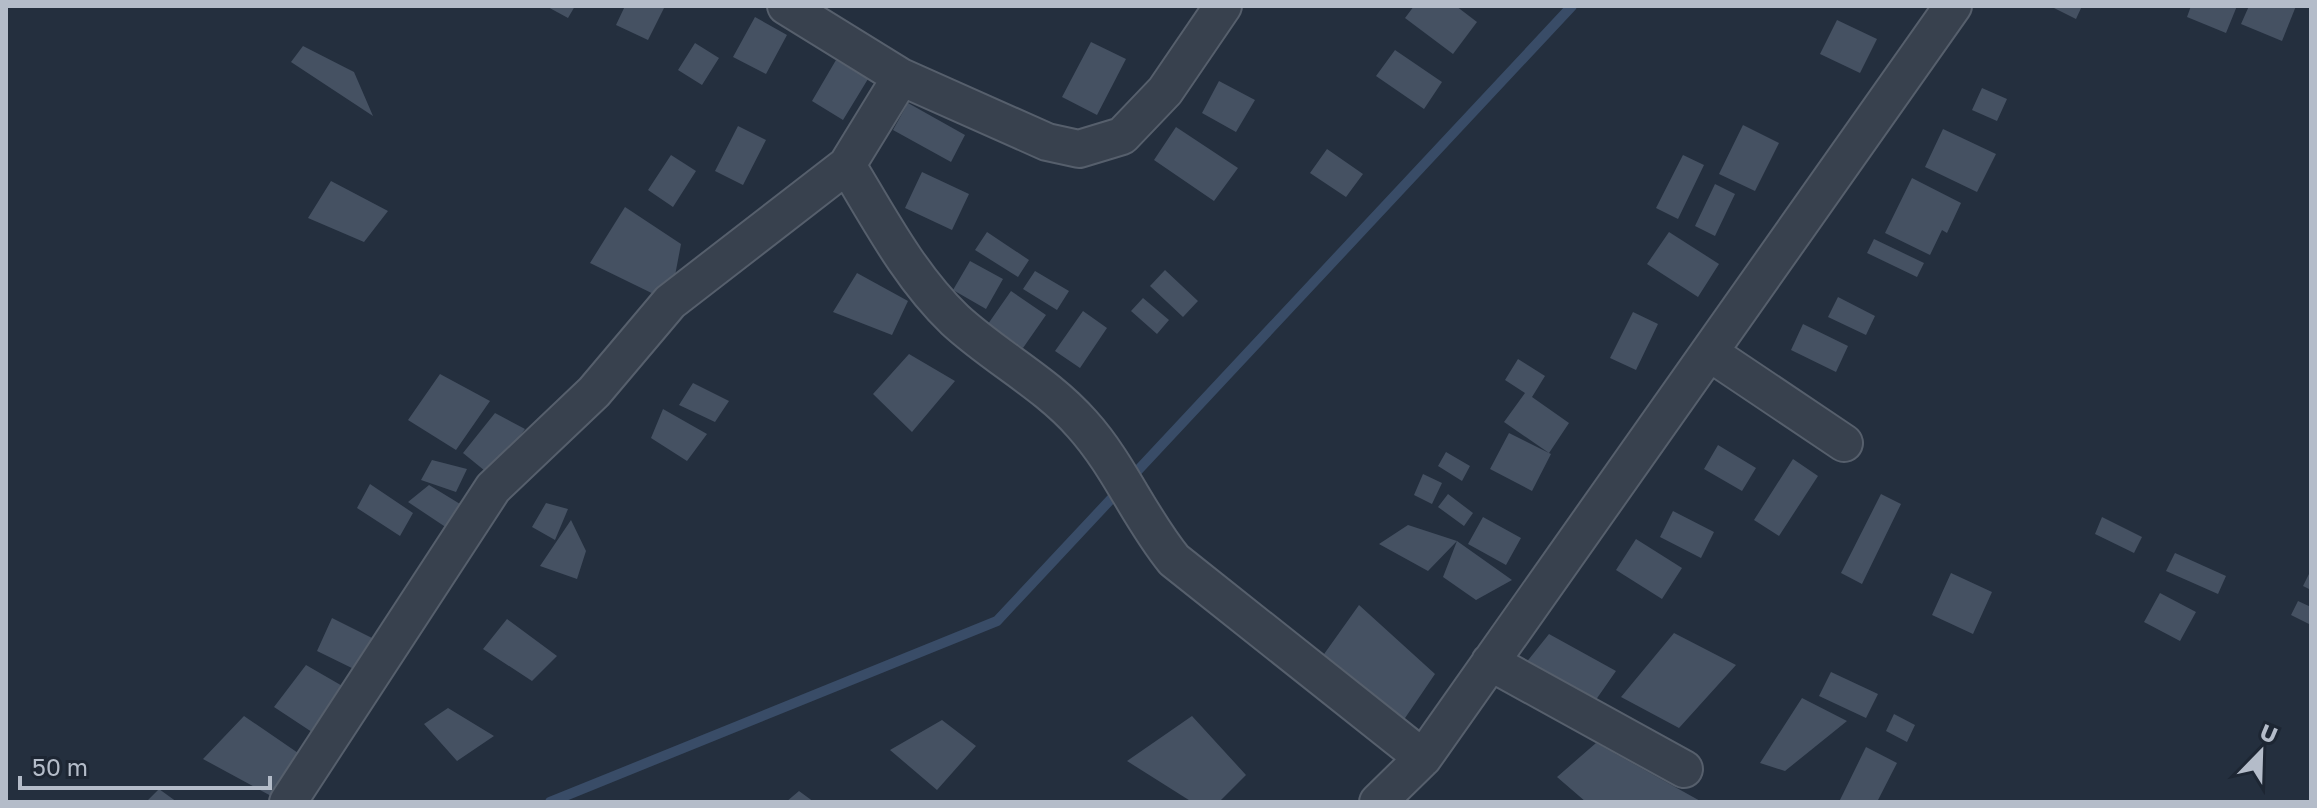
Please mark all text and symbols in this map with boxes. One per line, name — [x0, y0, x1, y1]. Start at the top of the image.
north arrow — [2221, 712, 2301, 792]
text: U — [2256, 718, 2282, 749]
scale bar — [20, 740, 270, 790]
text: 50 m — [32, 752, 88, 781]

